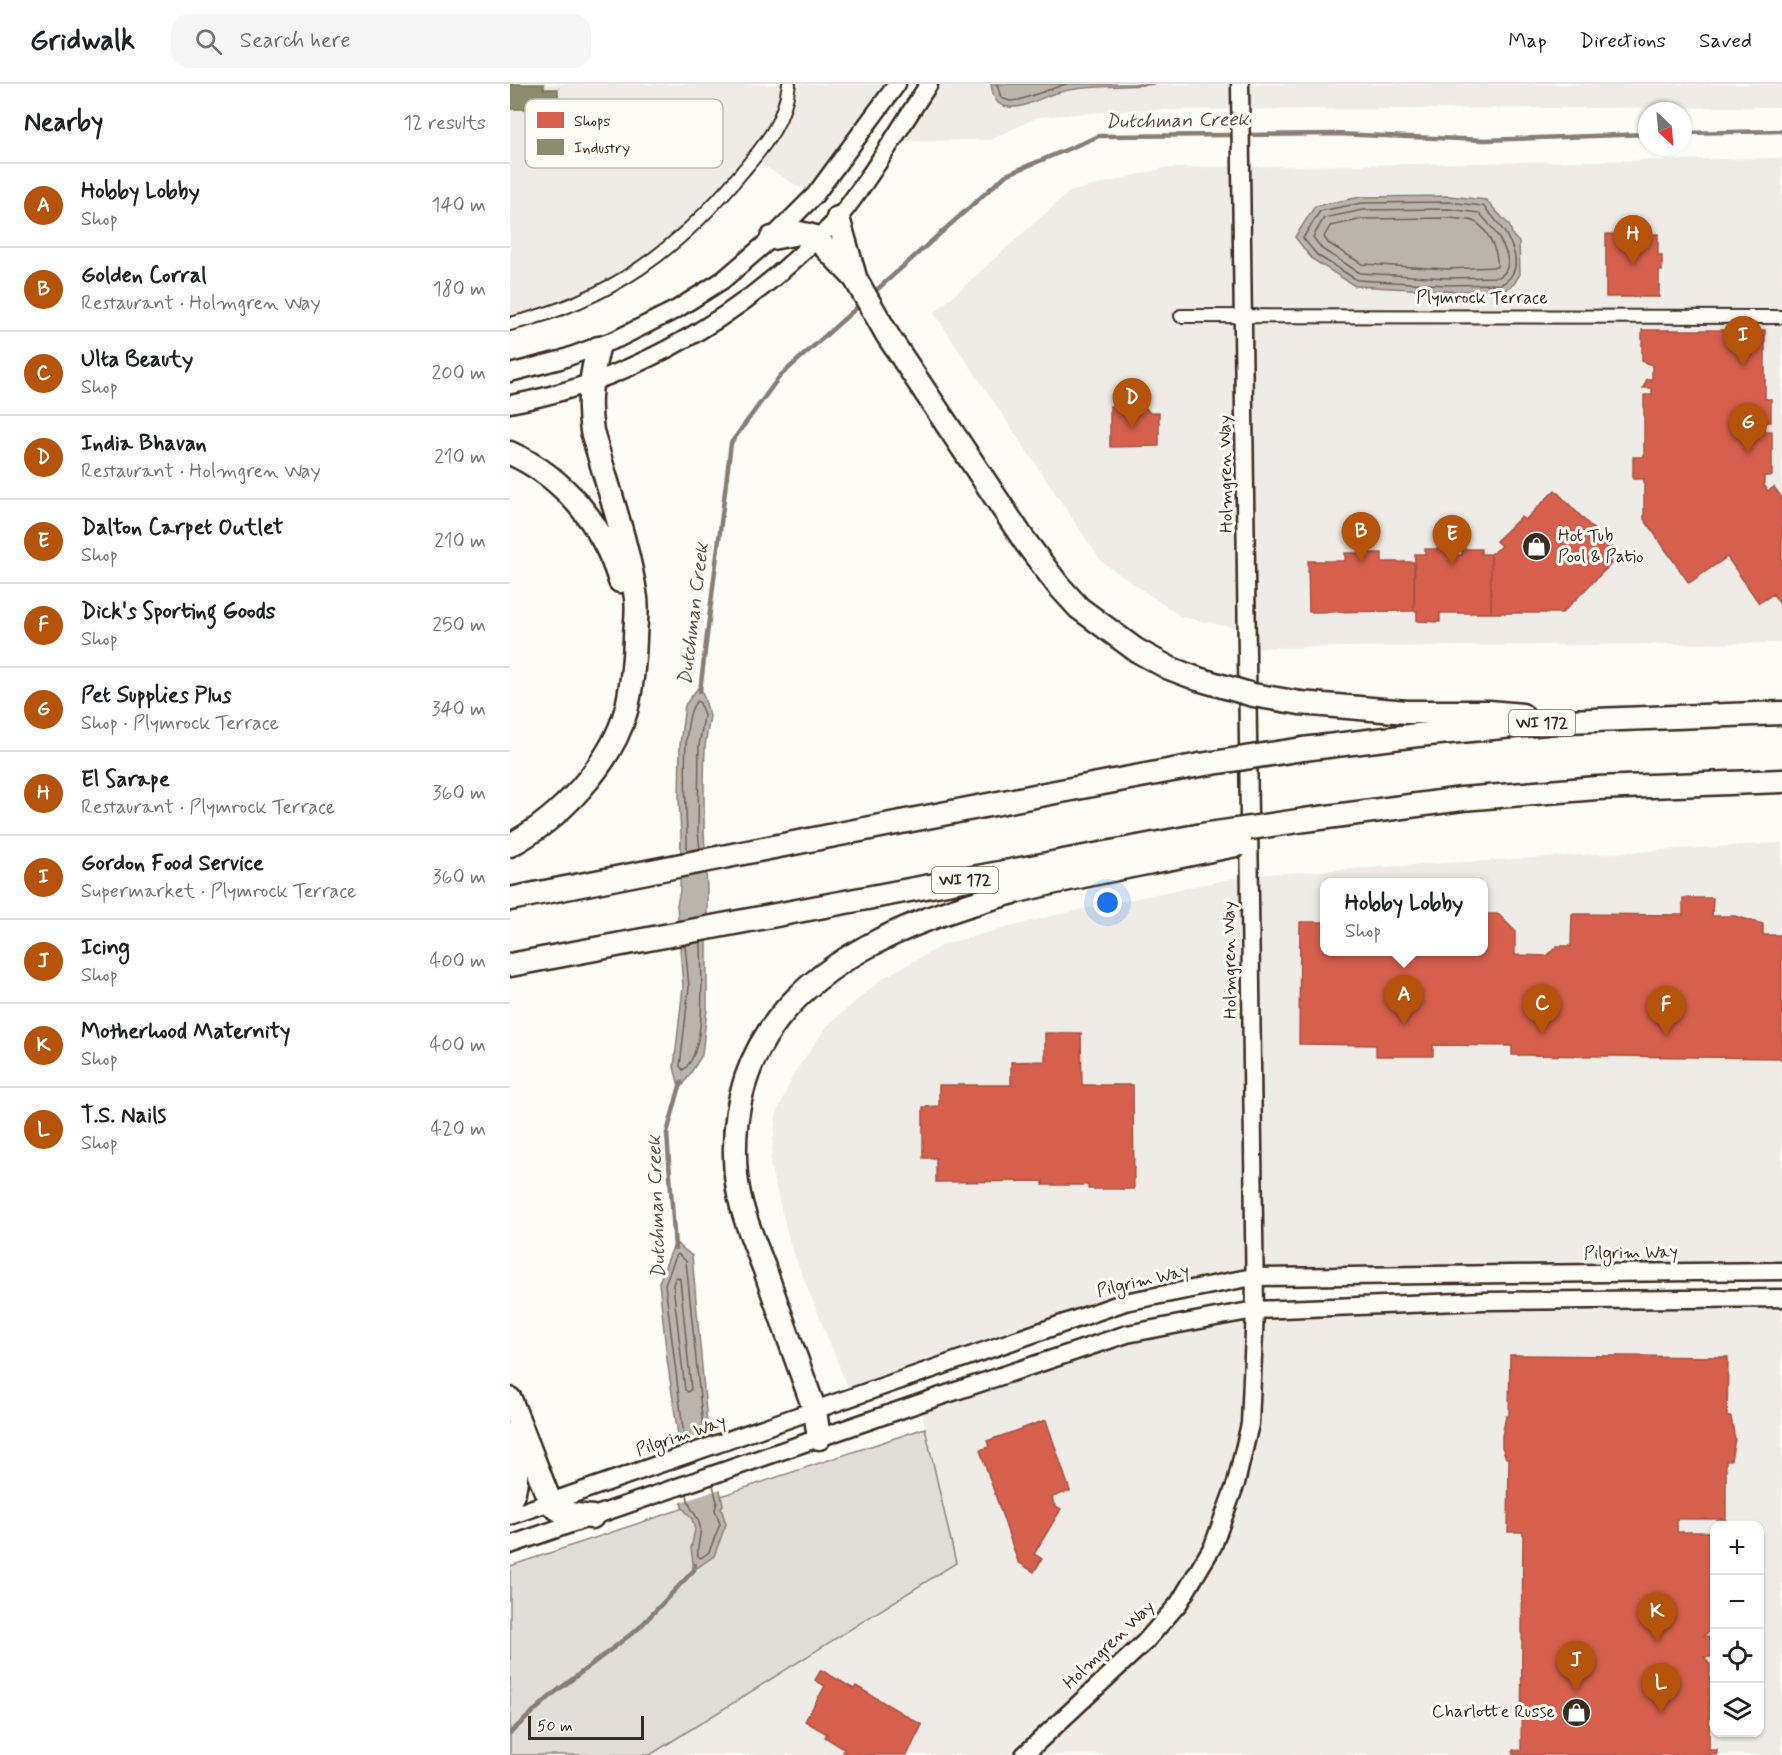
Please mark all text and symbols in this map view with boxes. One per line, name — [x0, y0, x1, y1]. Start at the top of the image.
search box — [171, 14, 591, 68]
text: Gridwalk — [30, 23, 135, 60]
icon: search — [192, 25, 225, 58]
text: Search here — [240, 27, 351, 55]
text: Map — [1508, 27, 1547, 55]
text: Directions — [1580, 27, 1666, 55]
text: Saved — [1699, 27, 1752, 55]
legend — [525, 99, 723, 168]
north arrow — [1638, 102, 1692, 156]
text: Nearby — [24, 106, 103, 140]
water label: Dutchman Creek — [1105, 106, 1250, 136]
text: 12 results — [403, 110, 486, 137]
text: Shops — [574, 111, 611, 132]
text: Industry — [574, 138, 630, 159]
text: Hobby Lobby — [81, 178, 200, 206]
text: A — [37, 192, 50, 219]
text: 140 m — [432, 192, 486, 219]
text: Shop — [81, 206, 118, 233]
pin: H — [1614, 216, 1652, 265]
text: Golden Corral — [81, 262, 207, 290]
text: B — [37, 276, 50, 303]
text: 180 m — [433, 276, 486, 303]
street label: Plymrock Terrace — [1416, 286, 1548, 310]
text: Restaurant · Holmgren Way — [81, 290, 321, 317]
pin: I — [1724, 316, 1762, 366]
text: Ulta Beauty — [81, 346, 193, 374]
text: C — [36, 360, 51, 387]
text: 200 m — [431, 360, 486, 387]
text: Shop — [81, 374, 118, 401]
pin: D — [1112, 378, 1152, 428]
pin: G — [1728, 404, 1768, 453]
street label: Holmgren Way — [1213, 415, 1239, 533]
text: India Bhavan — [81, 430, 207, 458]
text: D — [37, 444, 50, 471]
text: 210 m — [434, 444, 486, 471]
text: Restaurant · Holmgren Way — [81, 458, 321, 485]
pin: B — [1342, 512, 1380, 562]
text: Dalton Carpet Outlet — [81, 514, 283, 542]
pin: E — [1432, 516, 1472, 565]
place label: Hot Tub Pool & Patio — [1558, 524, 1644, 569]
text: E — [38, 528, 49, 555]
text: 210 m — [434, 528, 486, 555]
shop icon: Hot Tub Pool & Patio — [1521, 530, 1553, 562]
water label: Dutchman Creek — [672, 540, 716, 687]
text: Shop — [81, 542, 118, 569]
text: Dick's Sporting Goods — [81, 598, 276, 626]
text: F — [38, 612, 49, 639]
text: 250 m — [432, 612, 486, 639]
text: Shop — [81, 626, 118, 653]
text: Pet Supplies Plus — [81, 682, 232, 710]
text: G — [37, 696, 50, 723]
text: 340 m — [431, 696, 486, 723]
text: Shop · Plymrock Terrace — [81, 710, 279, 737]
road number: WI 172 — [1509, 710, 1575, 736]
text: El Sarape — [81, 766, 170, 794]
text: H — [37, 780, 50, 807]
text: 360 m — [433, 780, 486, 807]
text: Restaurant · Plymrock Terrace — [81, 794, 335, 821]
text: Gordon Food Service — [81, 850, 264, 878]
text: I — [38, 864, 49, 891]
text: 360 m — [433, 864, 486, 891]
road number: WI 172 — [932, 867, 998, 893]
text: Supermarket · Plymrock Terrace — [81, 878, 356, 905]
popup — [1320, 878, 1488, 956]
your location — [1093, 888, 1122, 917]
text: Hobby Lobby — [1345, 890, 1463, 918]
street label: Holmgren Way — [1217, 901, 1243, 1019]
text: Shop — [1345, 918, 1381, 945]
text: Icing — [81, 934, 130, 962]
text: J — [38, 948, 49, 975]
text: 400 m — [430, 948, 486, 975]
text: Shop — [81, 962, 118, 989]
pin: A — [1384, 976, 1424, 1025]
pin: C — [1522, 984, 1562, 1034]
pin: F — [1646, 986, 1686, 1036]
text: Motherhood Maternity — [81, 1018, 291, 1046]
text: K — [36, 1032, 51, 1059]
text: 400 m — [430, 1032, 486, 1059]
text: Shop — [81, 1046, 118, 1073]
text: T.S. Nails — [81, 1102, 166, 1130]
text: L — [37, 1116, 50, 1143]
text: 420 m — [430, 1116, 486, 1143]
text: Shop — [81, 1130, 118, 1157]
water label: Dutchman Creek — [641, 1134, 673, 1279]
street label: Pilgrim Way — [1584, 1240, 1678, 1267]
street label: Pilgrim Way — [1094, 1259, 1192, 1304]
street label: Pilgrim Way — [633, 1409, 730, 1464]
map controls — [1710, 1521, 1764, 1737]
button: + — [1710, 1521, 1764, 1575]
button: − — [1710, 1575, 1764, 1629]
pin: K — [1638, 1592, 1676, 1642]
street label: Holmgren Way — [1058, 1595, 1160, 1695]
button: locate — [1710, 1629, 1764, 1683]
pin: J — [1556, 1642, 1596, 1691]
pin: L — [1642, 1664, 1680, 1713]
button: layers — [1710, 1683, 1764, 1737]
shop icon: Charlotte Russe — [1560, 1696, 1592, 1728]
place label: Charlotte Russe — [1432, 1700, 1555, 1724]
scale bar — [528, 1713, 644, 1740]
text: 50 m — [537, 1716, 573, 1737]

